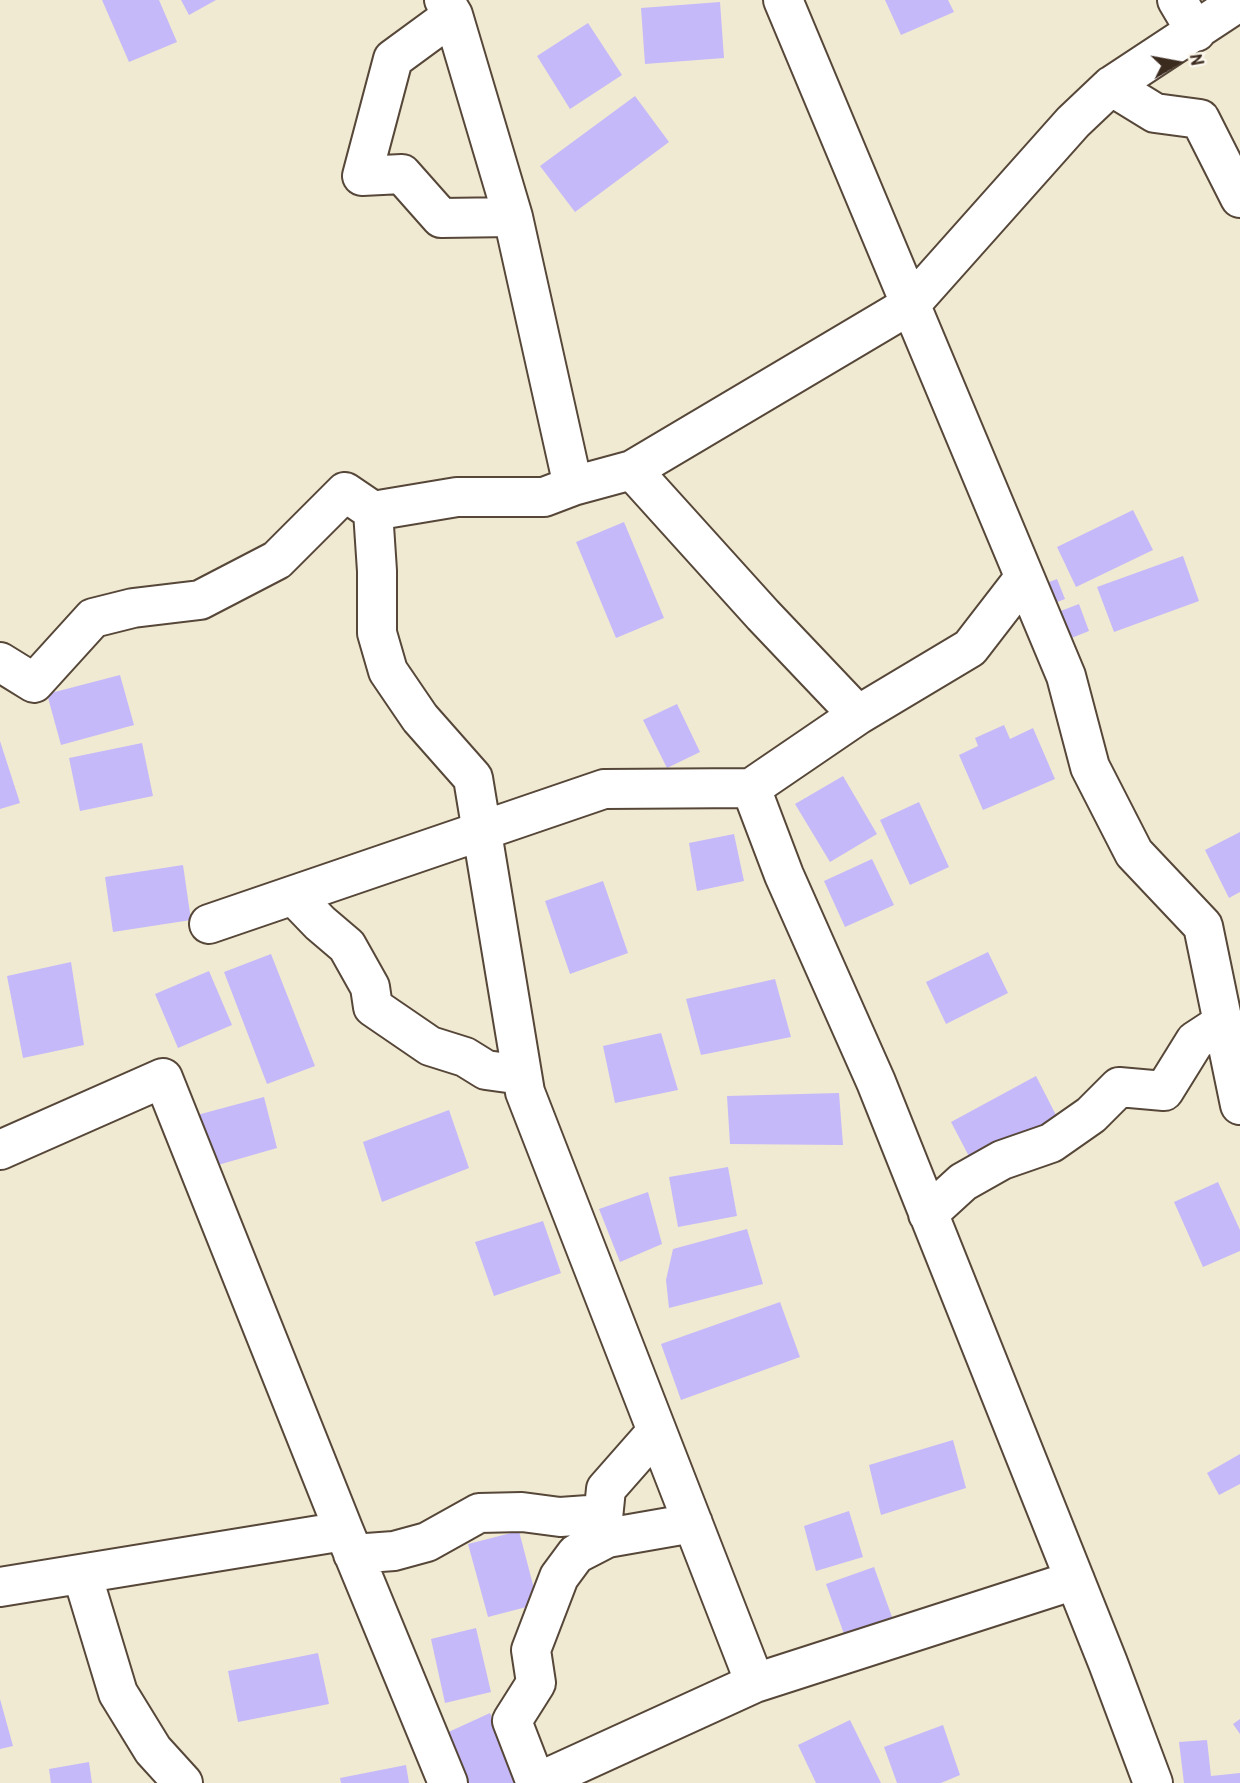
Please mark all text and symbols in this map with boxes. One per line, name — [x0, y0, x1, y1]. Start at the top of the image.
north arrow — [1142, 28, 1212, 98]
text: N — [1184, 52, 1211, 67]

